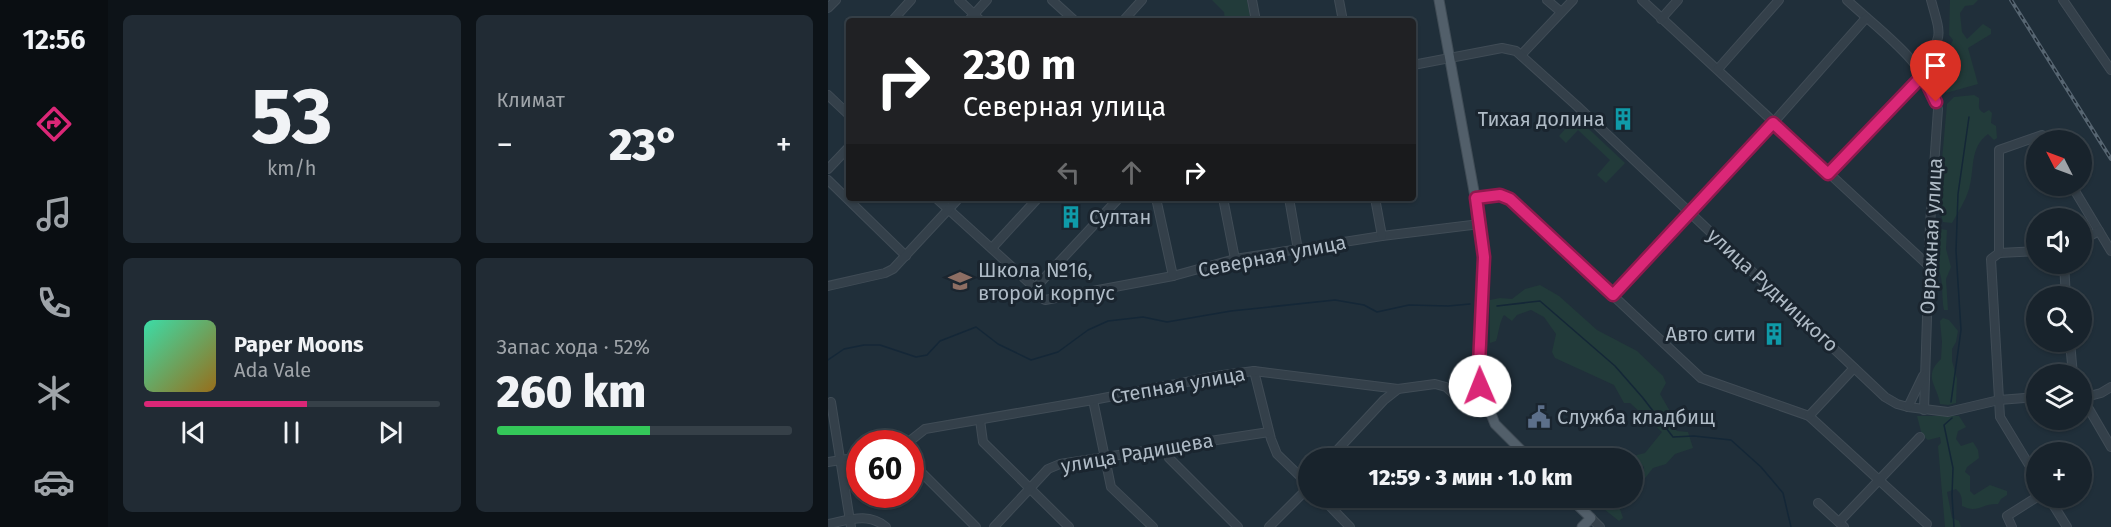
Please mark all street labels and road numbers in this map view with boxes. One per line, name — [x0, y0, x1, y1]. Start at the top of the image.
street label: Овражная улица — [1915, 157, 1947, 315]
street label: улица Рудницкого — [1702, 223, 1844, 357]
street label: Северная улица — [1196, 230, 1348, 282]
street label: Степная улица — [1109, 361, 1247, 409]
street label: улица Радищева — [1059, 428, 1215, 478]

